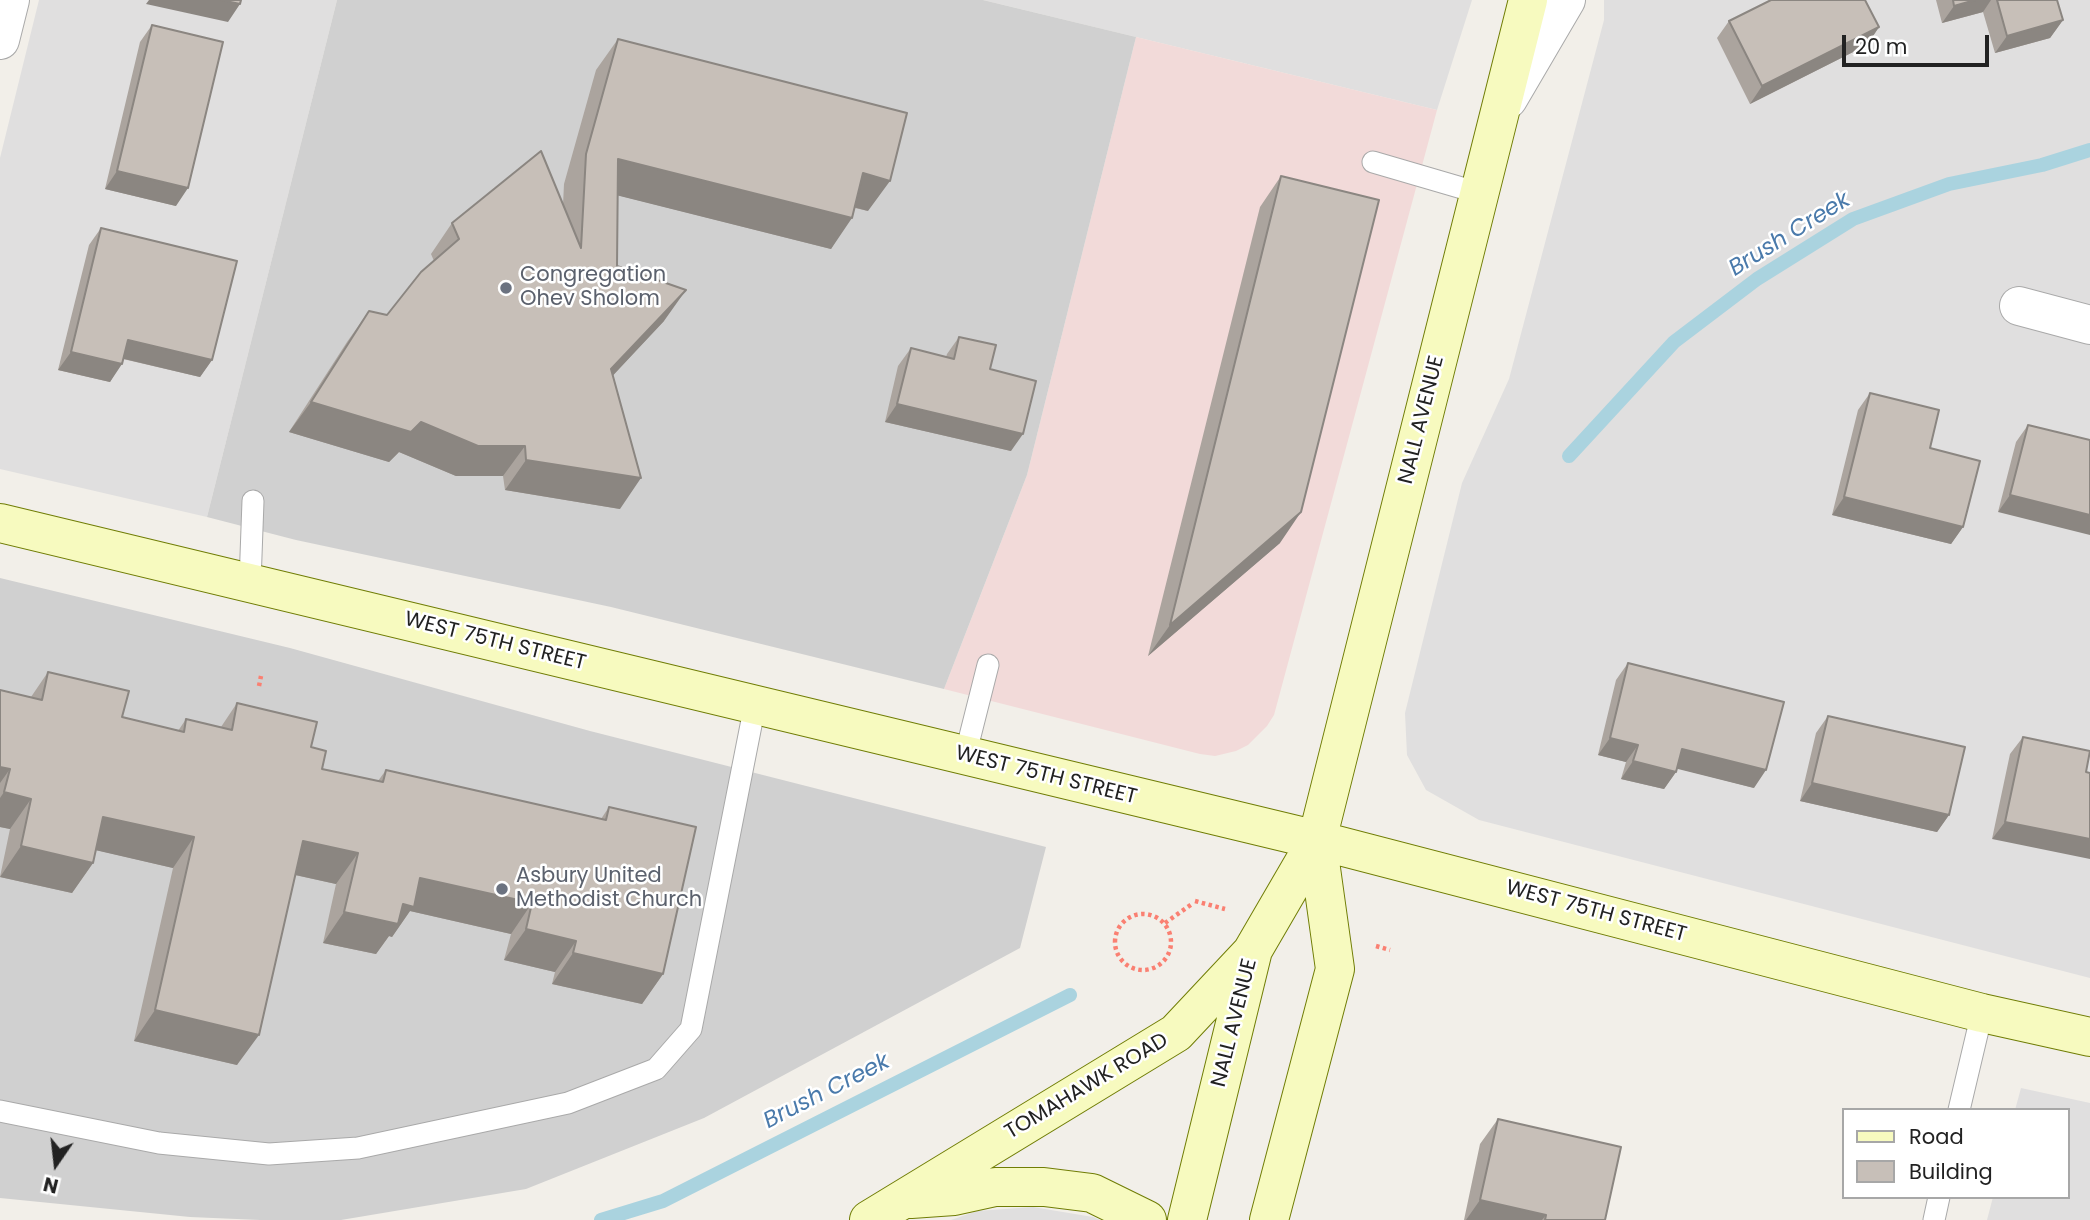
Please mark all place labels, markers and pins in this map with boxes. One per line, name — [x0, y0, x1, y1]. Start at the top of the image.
place label: Congregation Ohev Sholom — [520, 263, 666, 313]
marker: Congregation Ohev Sholom — [498, 280, 514, 296]
place label: Asbury United Methodist Church — [516, 864, 702, 914]
marker: Asbury United Methodist Church — [494, 881, 510, 897]

